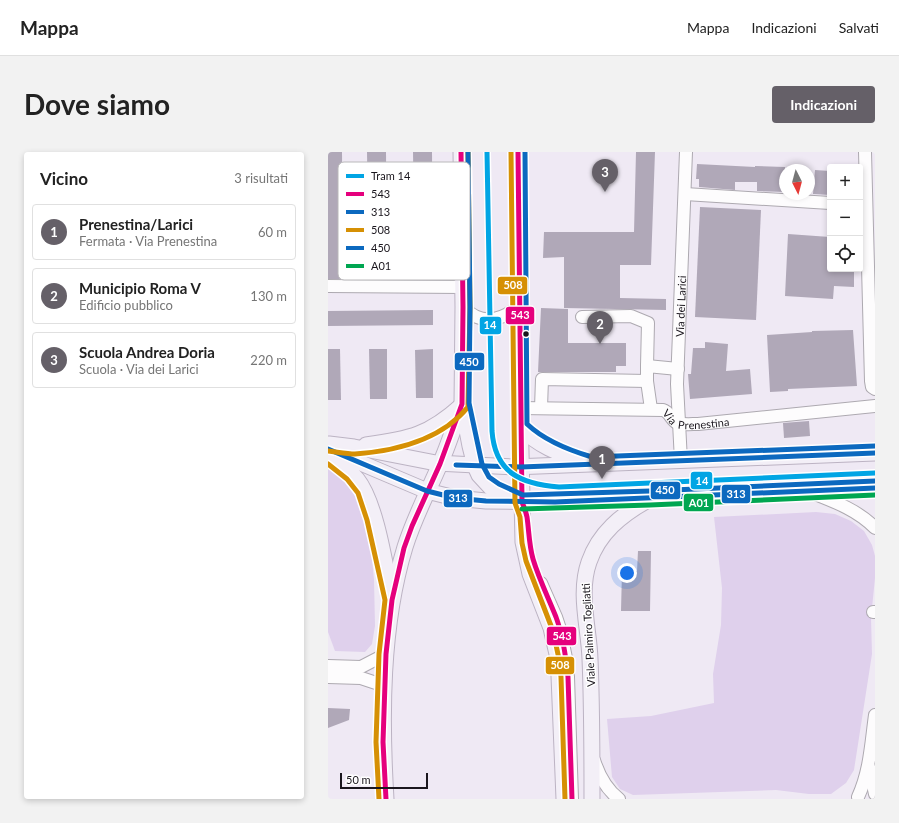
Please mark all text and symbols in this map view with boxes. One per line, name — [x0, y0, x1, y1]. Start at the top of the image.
text: Mappa — [20, 16, 79, 39]
text: Mappa — [687, 19, 729, 36]
text: Indicazioni — [751, 19, 817, 36]
text: Salvati — [839, 19, 879, 36]
button: Indicazioni — [772, 86, 875, 123]
text: Dove siamo — [24, 87, 170, 121]
pin: 3 — [592, 159, 618, 192]
legend — [338, 162, 470, 280]
north arrow — [779, 164, 815, 200]
map controls — [827, 164, 863, 272]
button: + — [827, 164, 863, 200]
text: Vicino — [40, 168, 88, 189]
text: Tram 14 — [371, 169, 411, 182]
text: 3 risultati — [234, 170, 288, 186]
text: 543 — [371, 187, 390, 200]
button: − — [827, 200, 863, 236]
text: 313 — [371, 205, 390, 218]
text: Prenestina/Larici — [79, 215, 193, 233]
text: 508 — [371, 223, 390, 236]
text: 1 — [50, 224, 58, 240]
text: 60 m — [258, 224, 287, 240]
text: Fermata · Via Prenestina — [79, 233, 217, 249]
button: locate — [827, 236, 863, 272]
text: 450 — [371, 241, 391, 254]
text: A01 — [371, 259, 391, 272]
street label: Via dei Larici — [672, 275, 688, 337]
line badge: 508 — [497, 276, 528, 295]
text: 508 — [503, 278, 523, 291]
text: Municipio Roma V — [79, 279, 201, 297]
text: 2 — [50, 288, 58, 304]
text: 130 m — [250, 288, 287, 304]
text: Edificio pubblico — [79, 297, 173, 313]
line badge: 543 — [505, 306, 535, 325]
text: 543 — [510, 308, 530, 321]
pin: 2 — [587, 311, 613, 344]
line badge: 14 — [479, 316, 502, 335]
text: 14 — [484, 318, 497, 331]
unlabelled marker — [521, 329, 531, 339]
text: Scuola Andrea Doria — [79, 343, 215, 361]
text: 3 — [50, 352, 58, 368]
text: 220 m — [250, 352, 287, 368]
line badge: 450 — [454, 352, 485, 371]
text: 450 — [459, 355, 479, 368]
text: Scuola · Via dei Larici — [79, 361, 199, 377]
street label: Via Prenestina — [661, 406, 730, 431]
pin: 1 — [589, 446, 615, 479]
line badge: 14 — [690, 471, 713, 490]
text: 14 — [696, 474, 709, 487]
line badge: 450 — [650, 481, 681, 500]
text: 450 — [655, 483, 675, 496]
line badge: 313 — [721, 484, 751, 504]
text: 313 — [726, 487, 746, 500]
line badge: 313 — [443, 489, 473, 508]
text: 313 — [448, 491, 468, 504]
line badge: A01 — [683, 493, 714, 512]
text: A01 — [688, 496, 709, 509]
your location — [617, 563, 637, 583]
street label: Viale Palmiro Togliatti — [579, 583, 597, 687]
line badge: 543 — [546, 626, 577, 646]
text: 543 — [552, 629, 572, 642]
line badge: 508 — [545, 656, 575, 675]
text: 508 — [550, 658, 570, 671]
scale bar — [340, 771, 428, 790]
text: 50 m — [346, 773, 371, 786]

